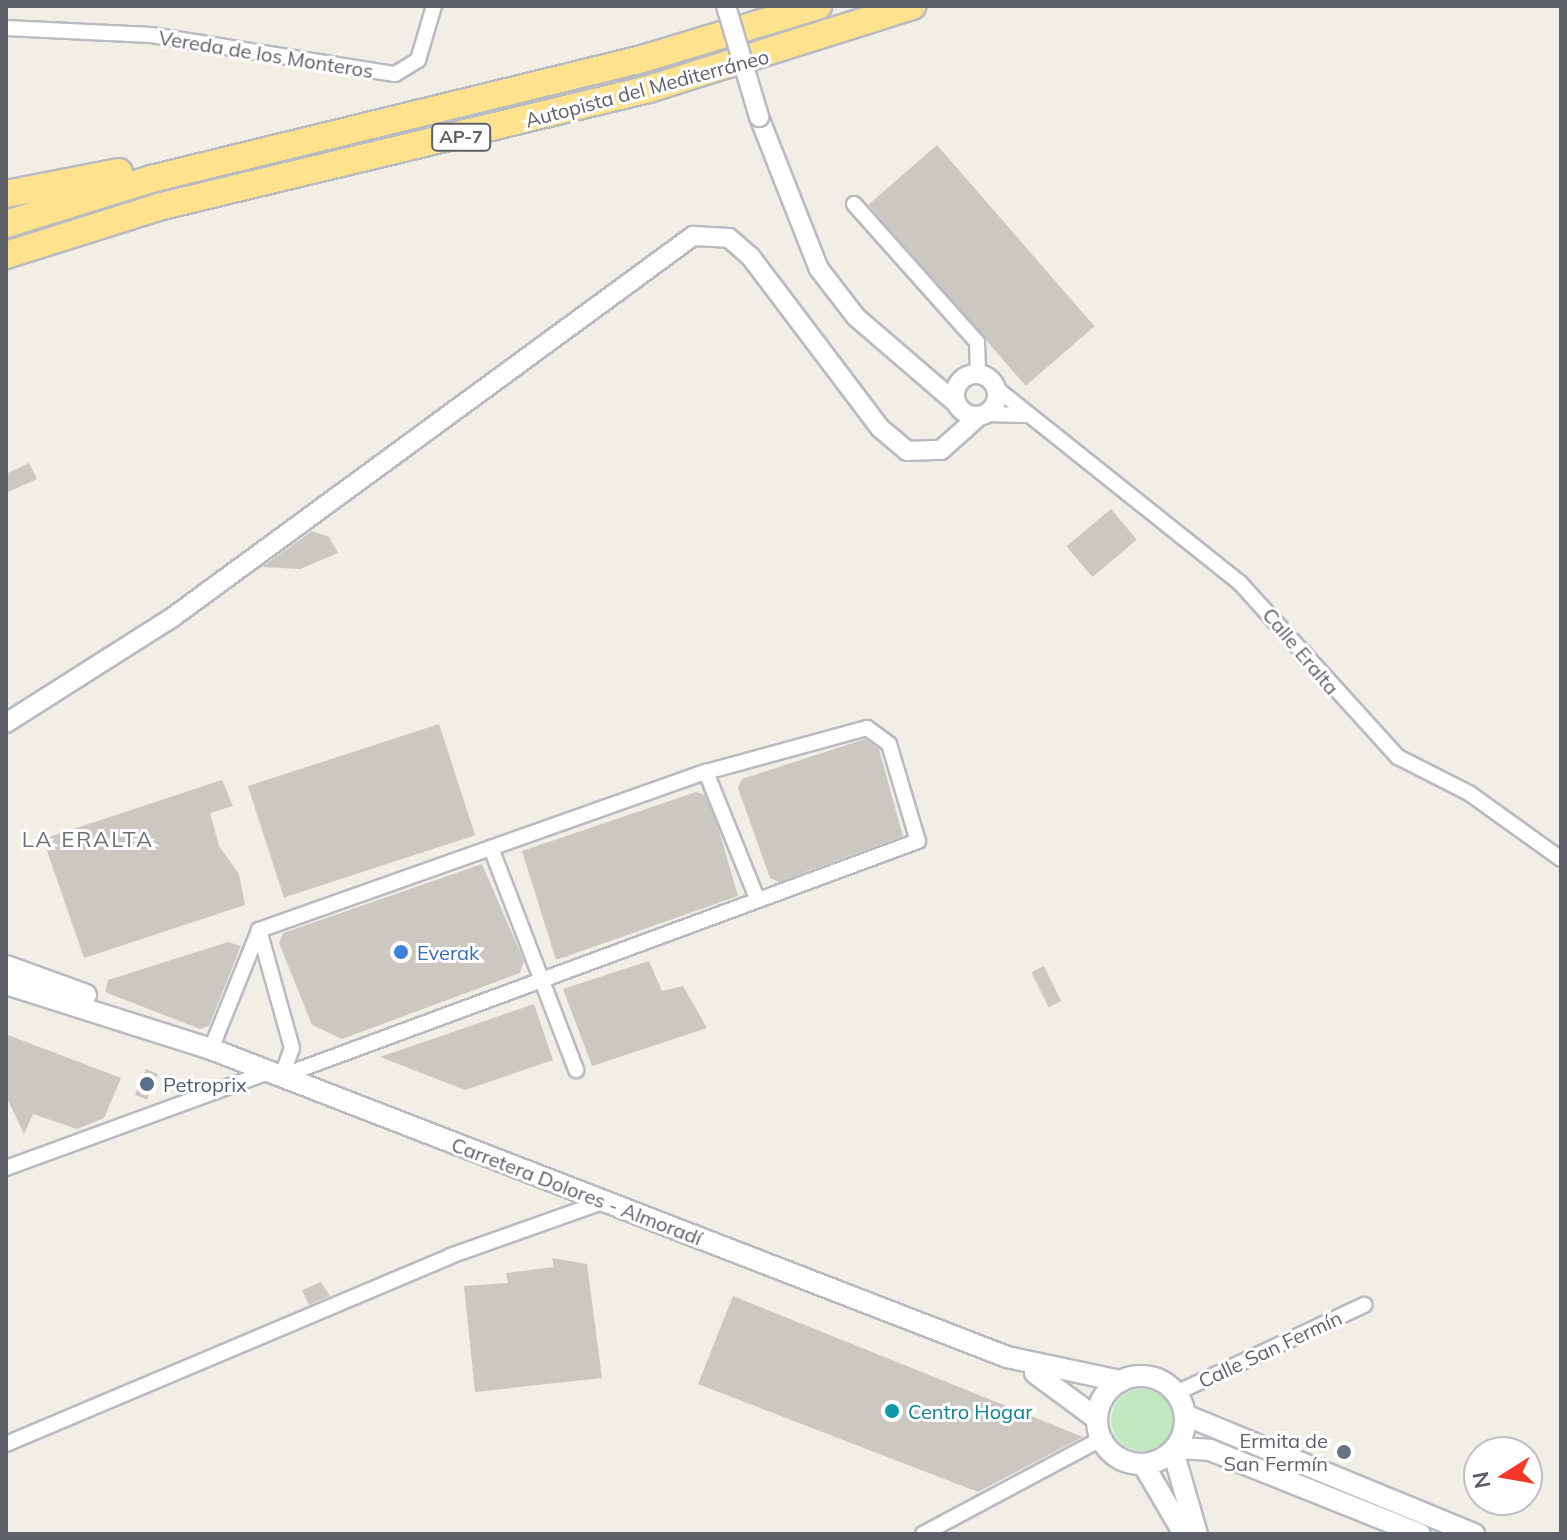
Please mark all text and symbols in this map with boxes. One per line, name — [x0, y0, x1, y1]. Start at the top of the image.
street label: Vereda de los Monteros — [157, 25, 375, 83]
street label: Autopista del Mediterráneo — [523, 44, 771, 132]
road number: AP-7 — [431, 123, 491, 151]
street label: Calle Eralta — [1258, 603, 1344, 699]
district label: LA ERALTA — [22, 827, 154, 853]
place label: Everak — [417, 940, 479, 964]
marker: Everak — [392, 943, 410, 961]
place label: Petroprix — [163, 1072, 247, 1096]
marker: Petroprix — [138, 1075, 156, 1093]
street label: Carretera Dolores - Almoradí — [448, 1132, 706, 1250]
street label: Calle San Fermín — [1195, 1305, 1345, 1393]
place label: Centro Hogar — [908, 1399, 1032, 1423]
marker: Centro Hogar — [883, 1402, 901, 1420]
place label: Ermita de San Fermín — [1224, 1428, 1328, 1475]
north arrow — [1463, 1436, 1543, 1516]
marker: Ermita de San Fermín — [1335, 1443, 1353, 1461]
text: N — [1466, 1469, 1497, 1491]

